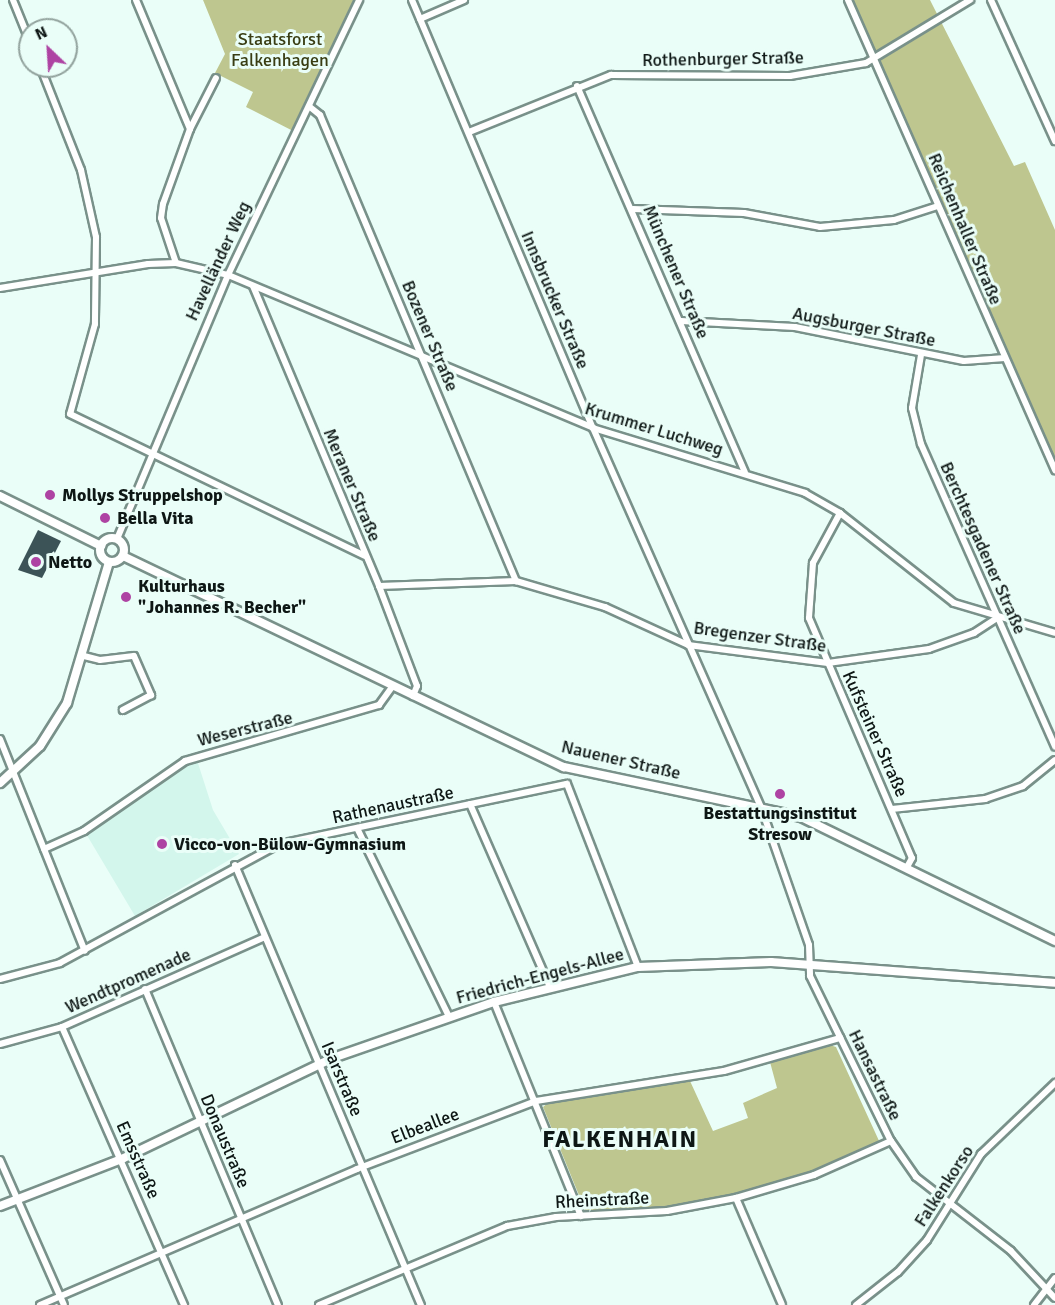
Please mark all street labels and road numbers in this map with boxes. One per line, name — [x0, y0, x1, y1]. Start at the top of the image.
street label: Rothenburger Straße — [642, 47, 804, 71]
street label: Reichenhaller Straße — [923, 150, 1007, 308]
street label: Havelländer Weg — [181, 198, 255, 324]
street label: Münchener Straße — [638, 202, 714, 342]
street label: Innsbrucker Straße — [516, 228, 594, 372]
street label: Bozener Straße — [397, 277, 463, 395]
street label: Augsburger Straße — [791, 303, 937, 351]
street label: Krummer Luchweg — [582, 398, 726, 460]
street label: Meraner Straße — [318, 425, 386, 545]
street label: Berchtesgadener Straße — [935, 459, 1031, 637]
street label: Bregenzer Straße — [692, 617, 828, 657]
street label: Kufsteiner Straße — [838, 668, 912, 800]
street label: Weserstraße — [195, 707, 295, 751]
street label: Nauener Straße — [559, 736, 683, 784]
street label: Rathenaustraße — [330, 782, 456, 828]
street label: Friedrich-Engels-Allee — [454, 943, 626, 1009]
street label: Wendtpromenade — [62, 944, 194, 1018]
street label: Hansastraße — [844, 1026, 906, 1124]
street label: Isarstraße — [317, 1038, 367, 1120]
street label: Donaustraße — [196, 1091, 254, 1191]
street label: Elbeallee — [388, 1103, 462, 1149]
street label: Emsstraße — [111, 1118, 165, 1202]
street label: Falkenkorso — [910, 1141, 978, 1231]
street label: Rheinstraße — [554, 1187, 650, 1213]

